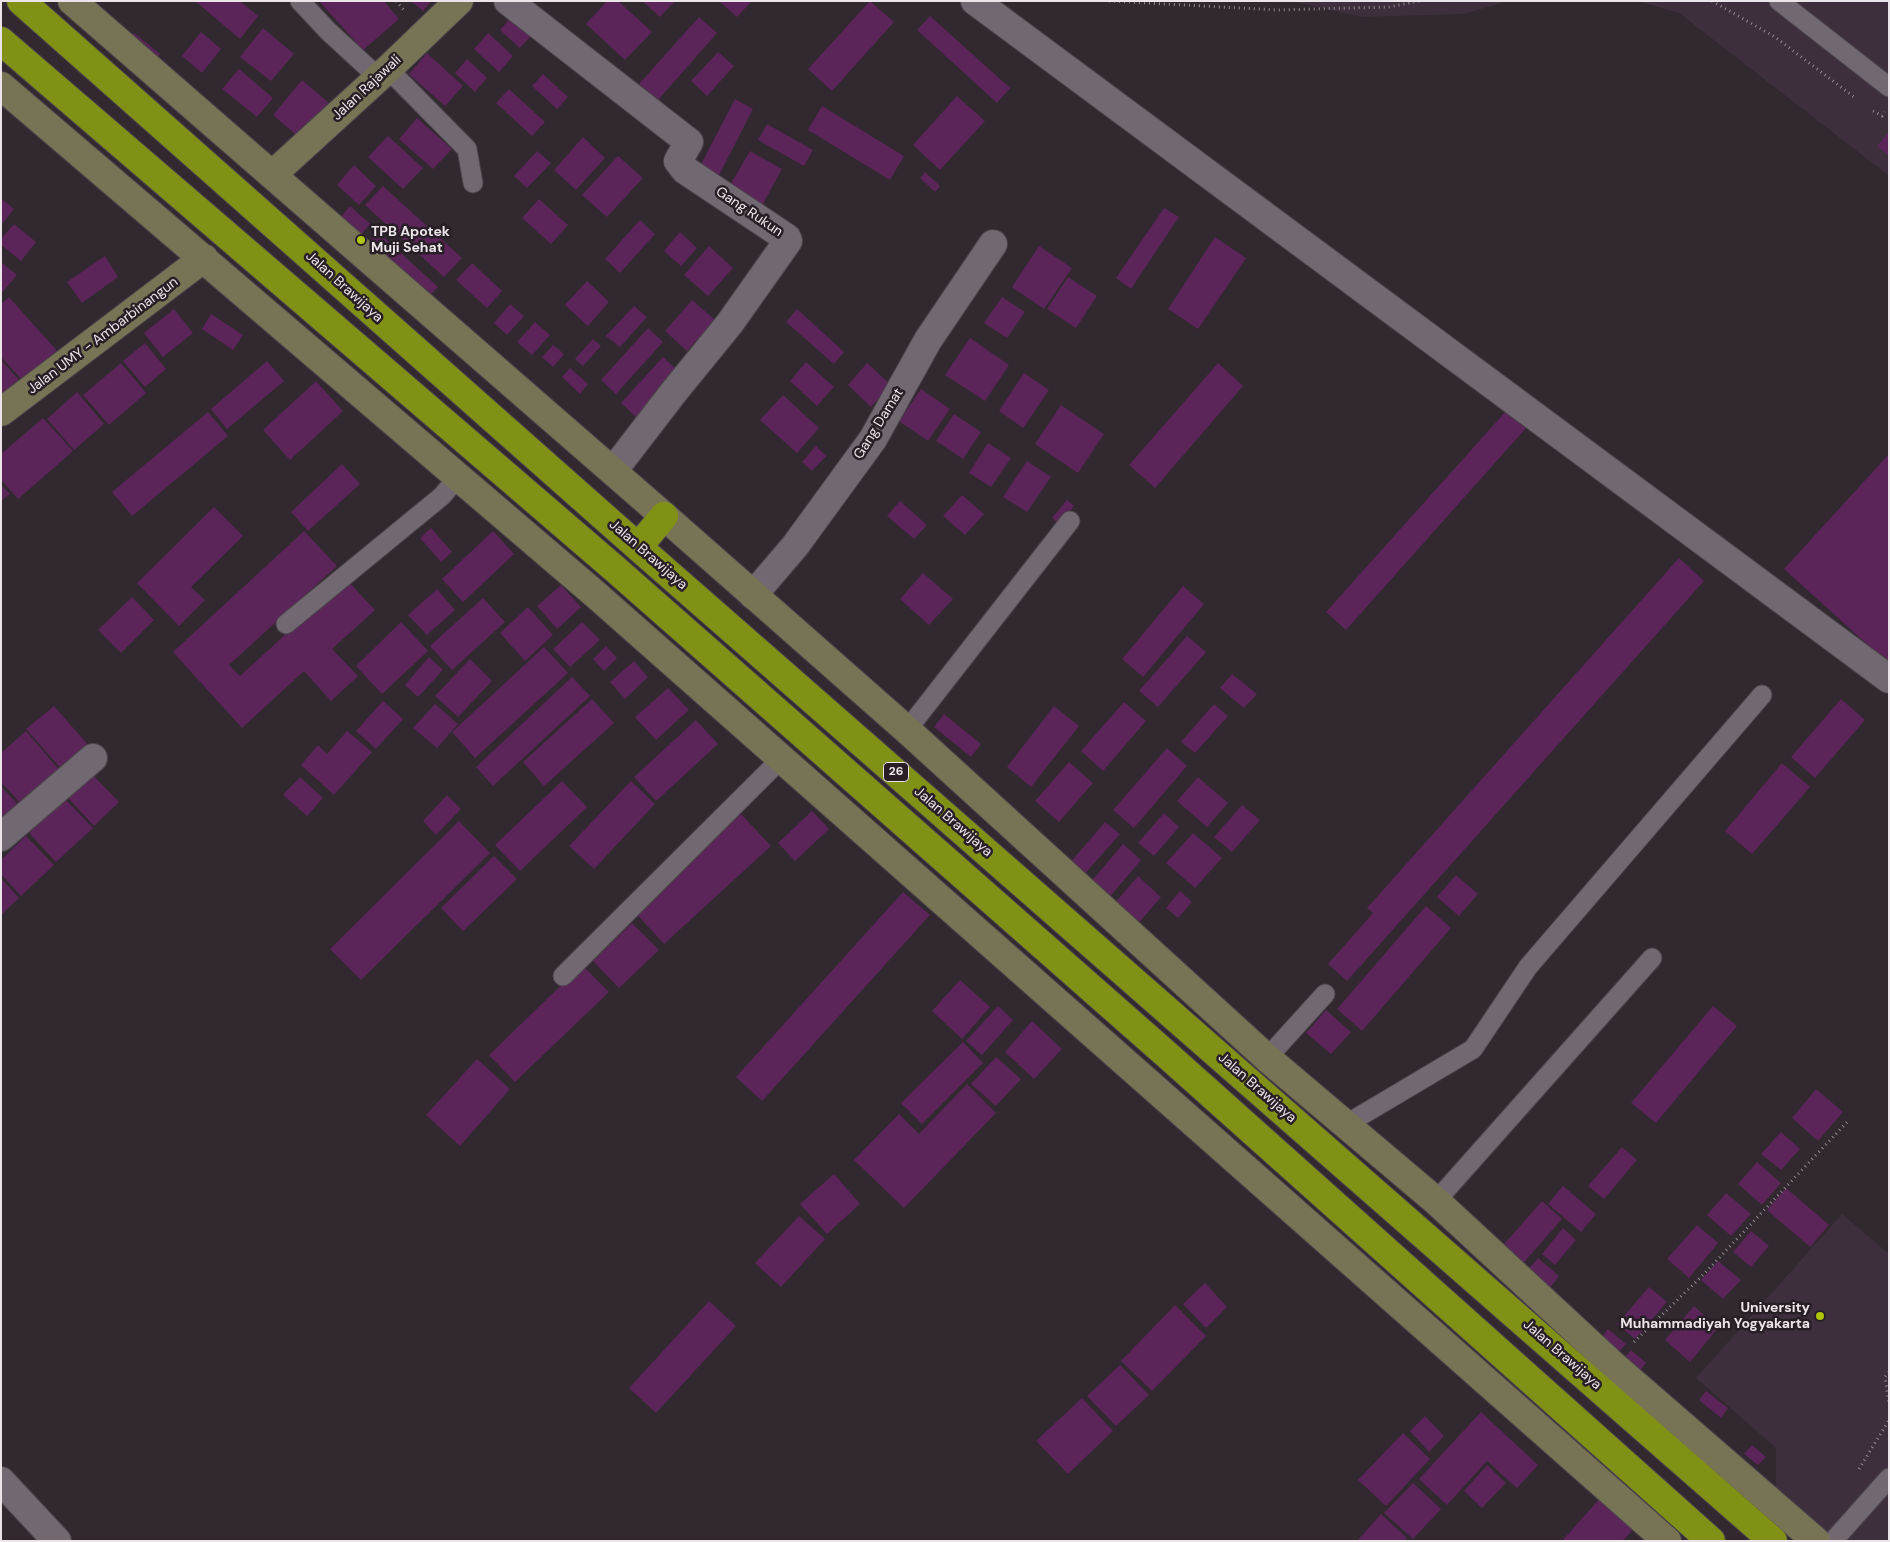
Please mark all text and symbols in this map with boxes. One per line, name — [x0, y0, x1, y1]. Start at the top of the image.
street label: Jalan Rajawali — [329, 52, 405, 124]
street label: Gang Rukun — [712, 183, 786, 241]
place label: TPB Apotek Muji Sehat — [371, 224, 450, 256]
marker: TPB Apotek Muji Sehat — [355, 234, 367, 246]
street label: Jalan Brawijaya — [302, 248, 386, 326]
street label: Jalan UMY - Ambarbinangun — [24, 274, 182, 398]
street label: Gang Damat — [851, 385, 907, 463]
street label: Jalan Brawijaya — [605, 516, 691, 594]
road number: 26 — [884, 762, 908, 782]
street label: Jalan Brawijaya — [910, 783, 996, 861]
street label: Jalan Brawijaya — [1214, 1049, 1300, 1127]
place label: University Muhammadiyah Yogyakarta — [1620, 1300, 1810, 1332]
marker: University Muhammadiyah Yogyakarta — [1814, 1310, 1826, 1322]
street label: Jalan Brawijaya — [1519, 1316, 1605, 1394]

